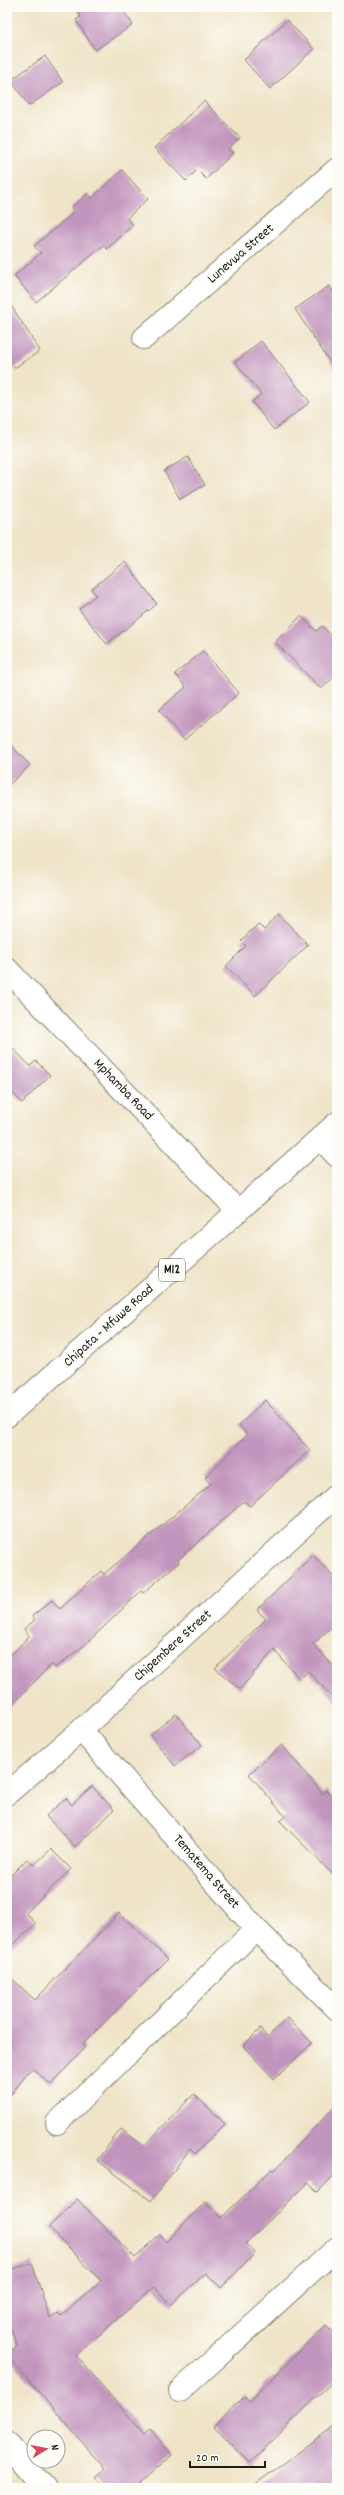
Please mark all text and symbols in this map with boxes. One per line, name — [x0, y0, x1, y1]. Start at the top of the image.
street label: Lunevwa Street — [203, 219, 279, 289]
street label: Mphamba Road — [88, 1055, 158, 1125]
road number: M12 — [159, 1259, 185, 1281]
street label: Chipata - Mfuwe Road — [59, 1280, 159, 1372]
street label: Chipembere Street — [130, 1605, 216, 1687]
street label: Tematema Street — [168, 1830, 244, 1914]
north arrow — [26, 2429, 66, 2469]
scale bar — [190, 2443, 265, 2469]
text: N — [46, 2444, 62, 2452]
text: 20 m — [196, 2450, 219, 2467]

